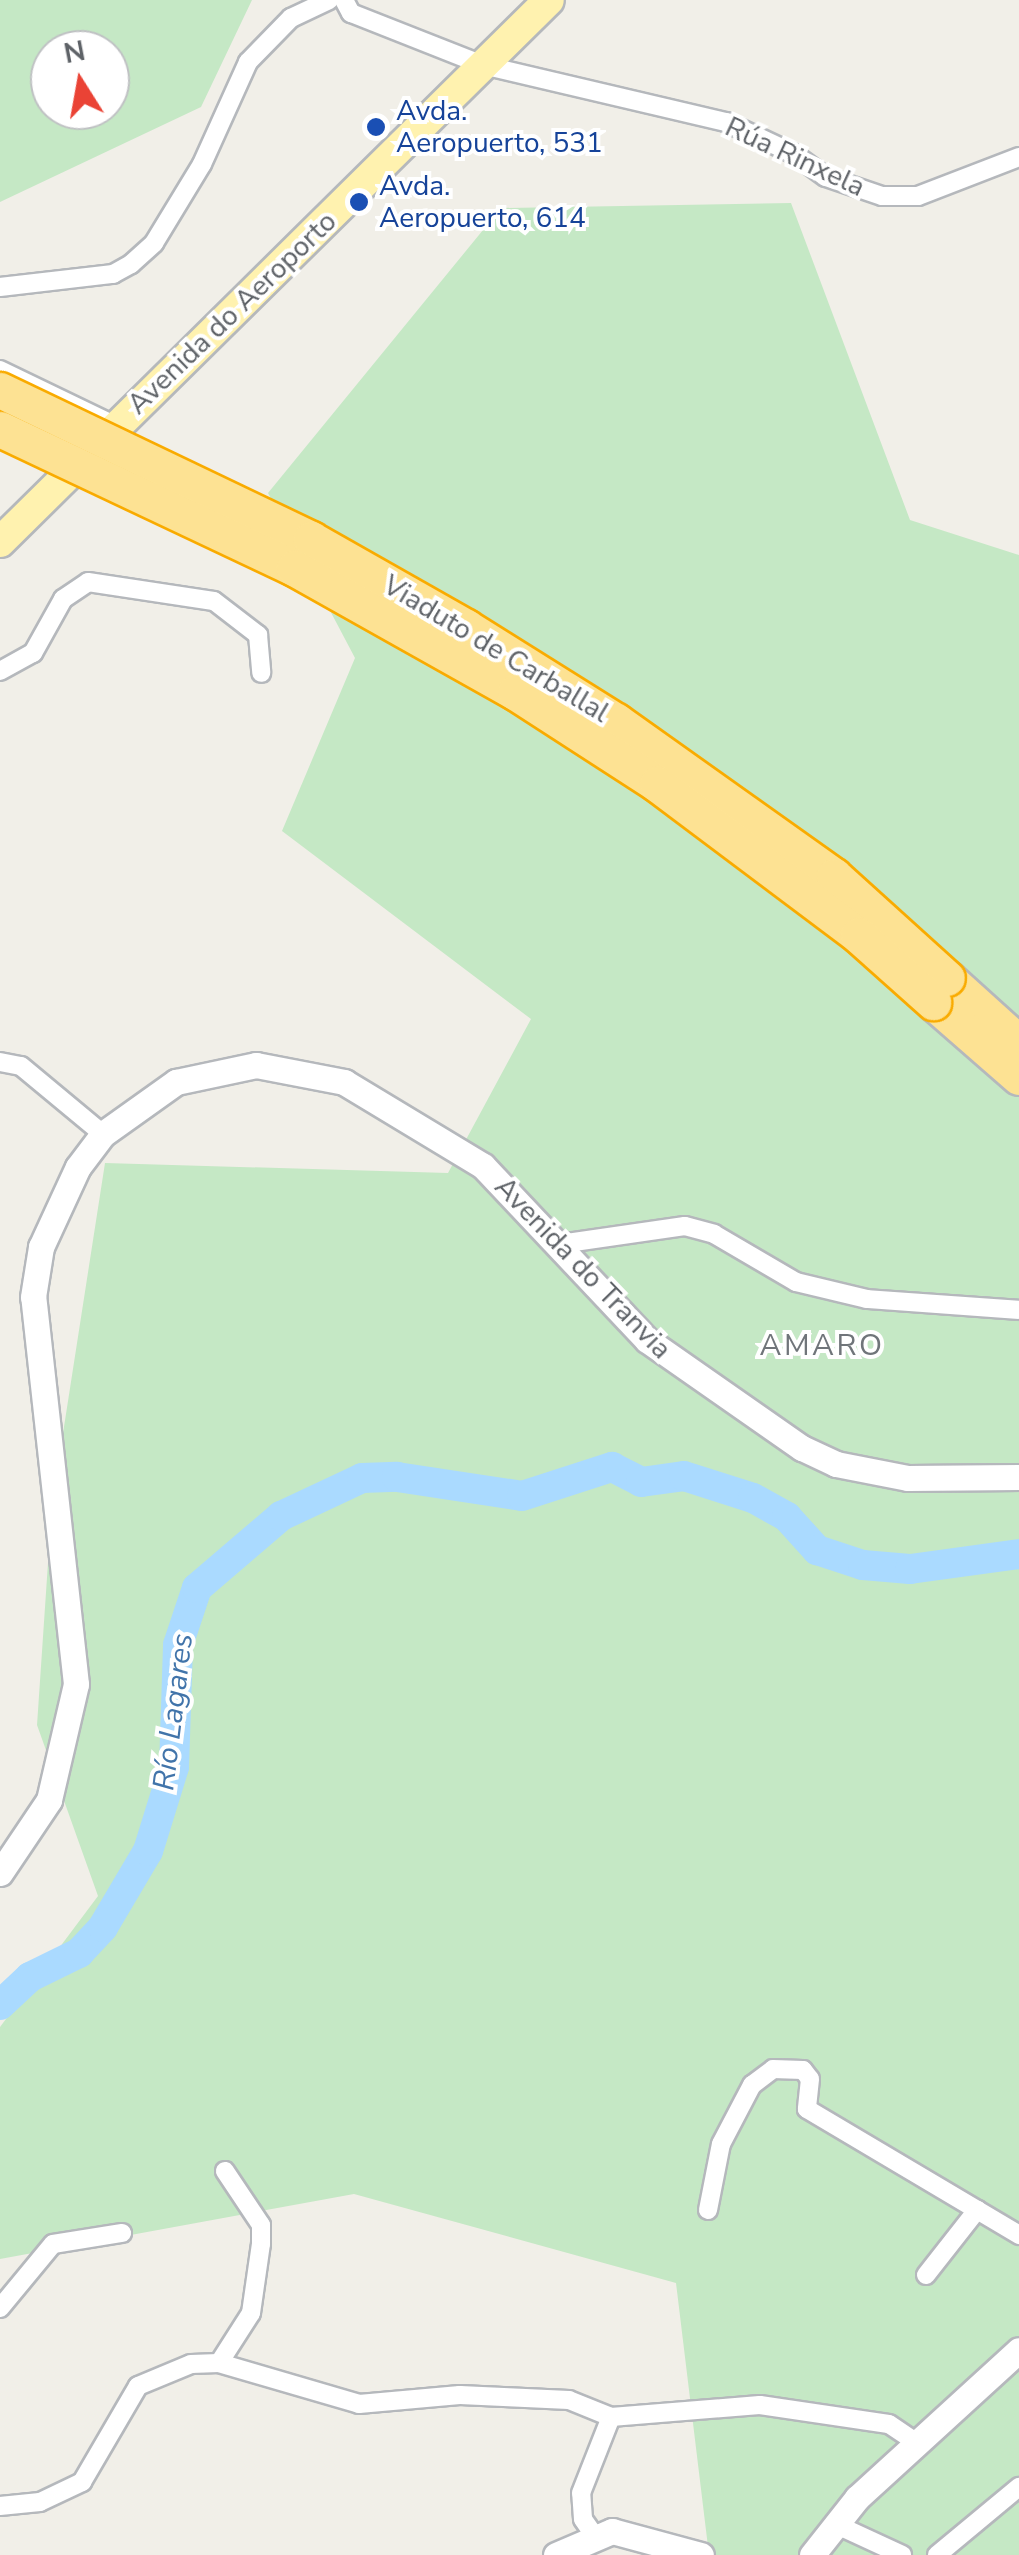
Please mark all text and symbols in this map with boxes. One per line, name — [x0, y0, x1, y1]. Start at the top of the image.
north arrow — [30, 30, 130, 130]
text: N — [61, 32, 89, 73]
place label: Avda. Aeropuerto, 531 — [396, 94, 603, 160]
street label: Rúa Rinxela — [720, 110, 870, 204]
marker: Avda. Aeropuerto, 531 — [365, 116, 387, 138]
place label: Avda. Aeropuerto, 614 — [379, 169, 586, 235]
marker: Avda. Aeropuerto, 614 — [348, 191, 370, 213]
street label: Avenida do Aeroporto — [121, 205, 343, 421]
street label: Viaduto de Carballal — [377, 568, 615, 730]
street label: Avenida do Tranvia — [488, 1170, 678, 1366]
district label: AMARO — [760, 1328, 884, 1364]
water label: Río Lagares — [147, 1631, 201, 1793]

